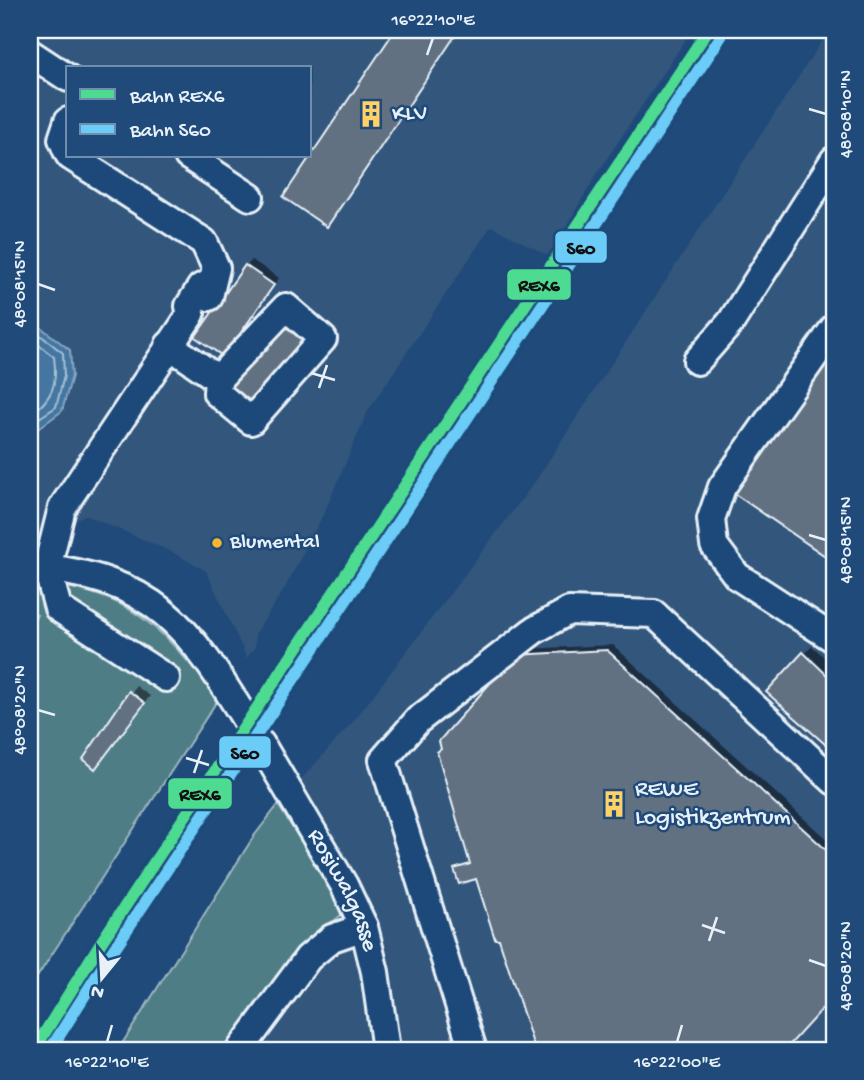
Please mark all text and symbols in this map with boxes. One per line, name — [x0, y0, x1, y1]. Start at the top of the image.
text: 16°22'10"E — [391, 11, 475, 32]
legend — [66, 66, 312, 158]
text: 48°08'10"N — [837, 70, 858, 158]
text: Bahn REX6 — [129, 86, 225, 111]
building icon: KLV — [356, 99, 386, 129]
place label: KLV — [392, 100, 427, 129]
text: Bahn S60 — [129, 120, 211, 145]
line badge: S60 — [554, 230, 608, 264]
text: S60 — [566, 239, 596, 262]
text: 48°08'15"N — [11, 240, 32, 328]
line badge: REX6 — [506, 268, 572, 301]
text: REX6 — [517, 276, 560, 299]
text: 48°08'15"N — [837, 496, 858, 584]
place label: Blumental — [229, 530, 320, 556]
marker: Blumental — [210, 536, 224, 550]
text: 48°08'20"N — [11, 665, 32, 755]
line badge: S60 — [218, 735, 272, 769]
text: S60 — [230, 744, 260, 767]
place label: REWE Logistikzentrum — [635, 776, 791, 833]
line badge: REX6 — [167, 777, 233, 810]
text: REX6 — [178, 785, 221, 808]
building icon: REWE Logistikzentrum — [599, 789, 629, 819]
street label: Rosiwalgasse — [300, 824, 384, 955]
text: 48°08'20"N — [837, 921, 858, 1011]
north arrow — [66, 944, 136, 1014]
text: N — [88, 978, 107, 1004]
text: 16°22'10"E — [65, 1053, 149, 1074]
text: 16°22'00"E — [633, 1053, 721, 1074]

